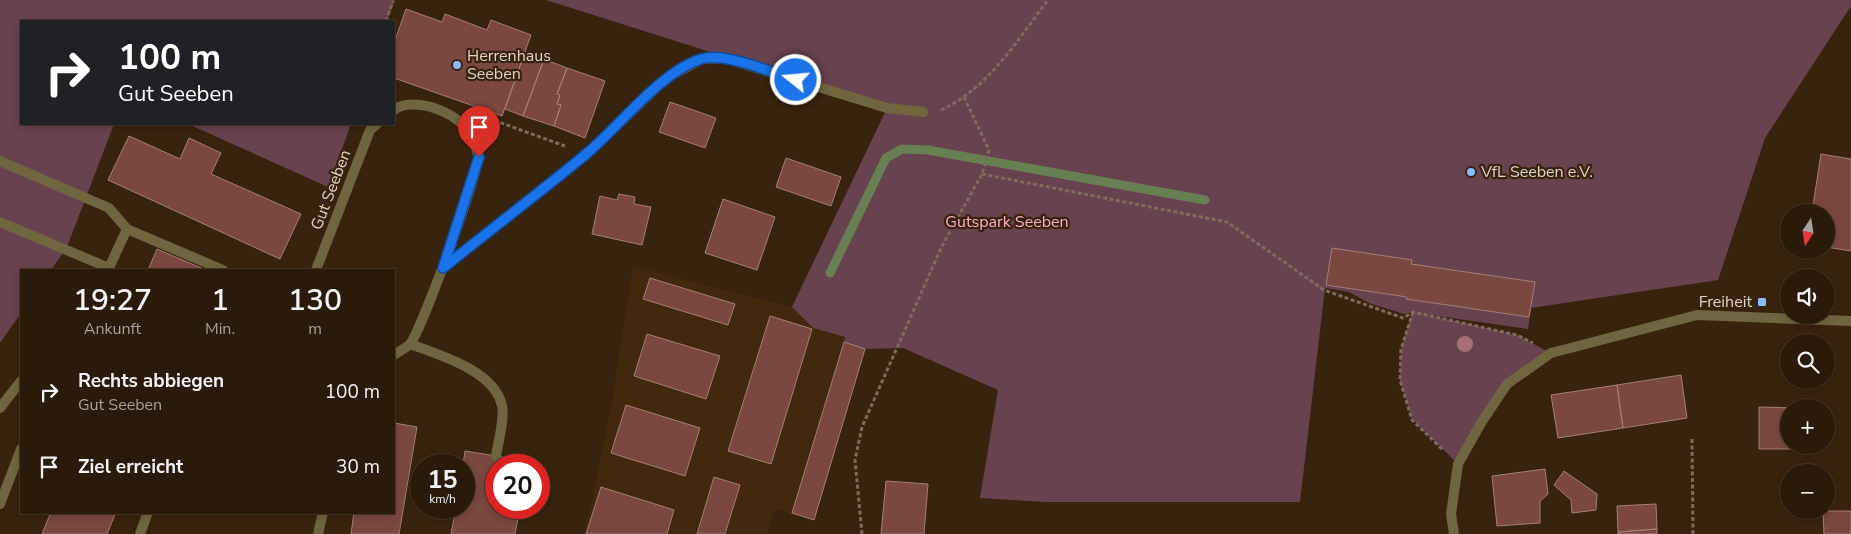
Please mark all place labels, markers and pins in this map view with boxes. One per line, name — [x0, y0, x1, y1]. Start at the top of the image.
place label: Herrenhaus Seeben — [467, 45, 551, 85]
marker: Herrenhaus Seeben — [451, 59, 463, 71]
pin — [458, 106, 500, 157]
place label: VfL Seeben e.V. — [1480, 161, 1593, 183]
marker: VfL Seeben e.V. — [1465, 166, 1477, 178]
place label: Freiheit — [1699, 291, 1752, 313]
marker: Freiheit — [1756, 296, 1768, 308]

